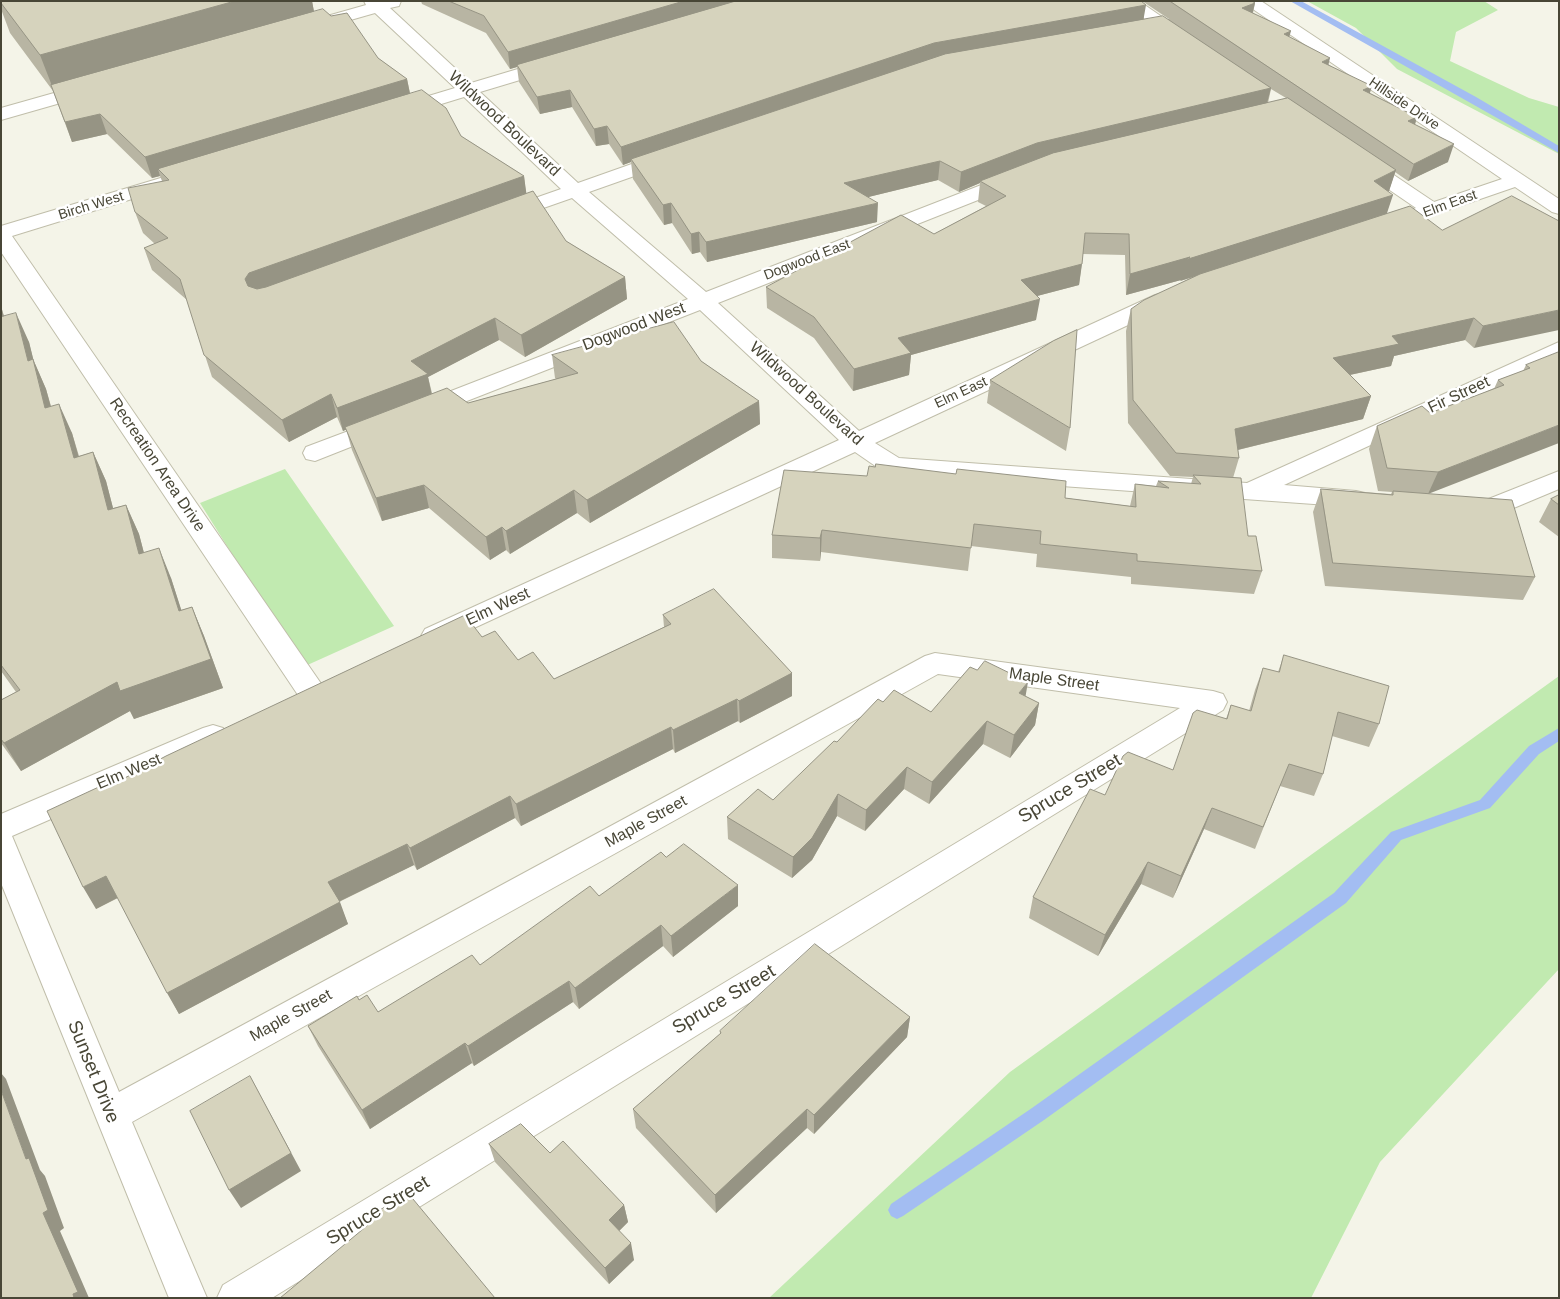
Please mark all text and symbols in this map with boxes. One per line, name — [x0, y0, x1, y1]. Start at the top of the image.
street label: Wildwood Boulevard — [444, 67, 564, 181]
street label: Hillside Drive — [1365, 74, 1443, 134]
street label: Elm East — [1421, 187, 1479, 221]
street label: Birch West — [56, 188, 126, 224]
street label: Dogwood East — [761, 236, 853, 284]
street label: Dogwood West — [580, 299, 688, 355]
street label: Wildwood Boulevard — [745, 338, 867, 450]
street label: Fir Street — [1425, 372, 1493, 418]
street label: Elm East — [932, 374, 990, 412]
street label: Recreation Area Drive — [105, 394, 209, 536]
street label: Elm West — [463, 584, 533, 630]
street label: Maple Street — [1008, 664, 1100, 696]
street label: Spruce Street — [1014, 749, 1126, 829]
street label: Elm West — [94, 750, 164, 794]
street label: Maple Street — [602, 792, 690, 852]
street label: Spruce Street — [668, 960, 780, 1040]
street label: Maple Street — [247, 986, 335, 1046]
street label: Sunset Drive — [62, 1017, 124, 1127]
street label: Spruce Street — [322, 1171, 434, 1251]

